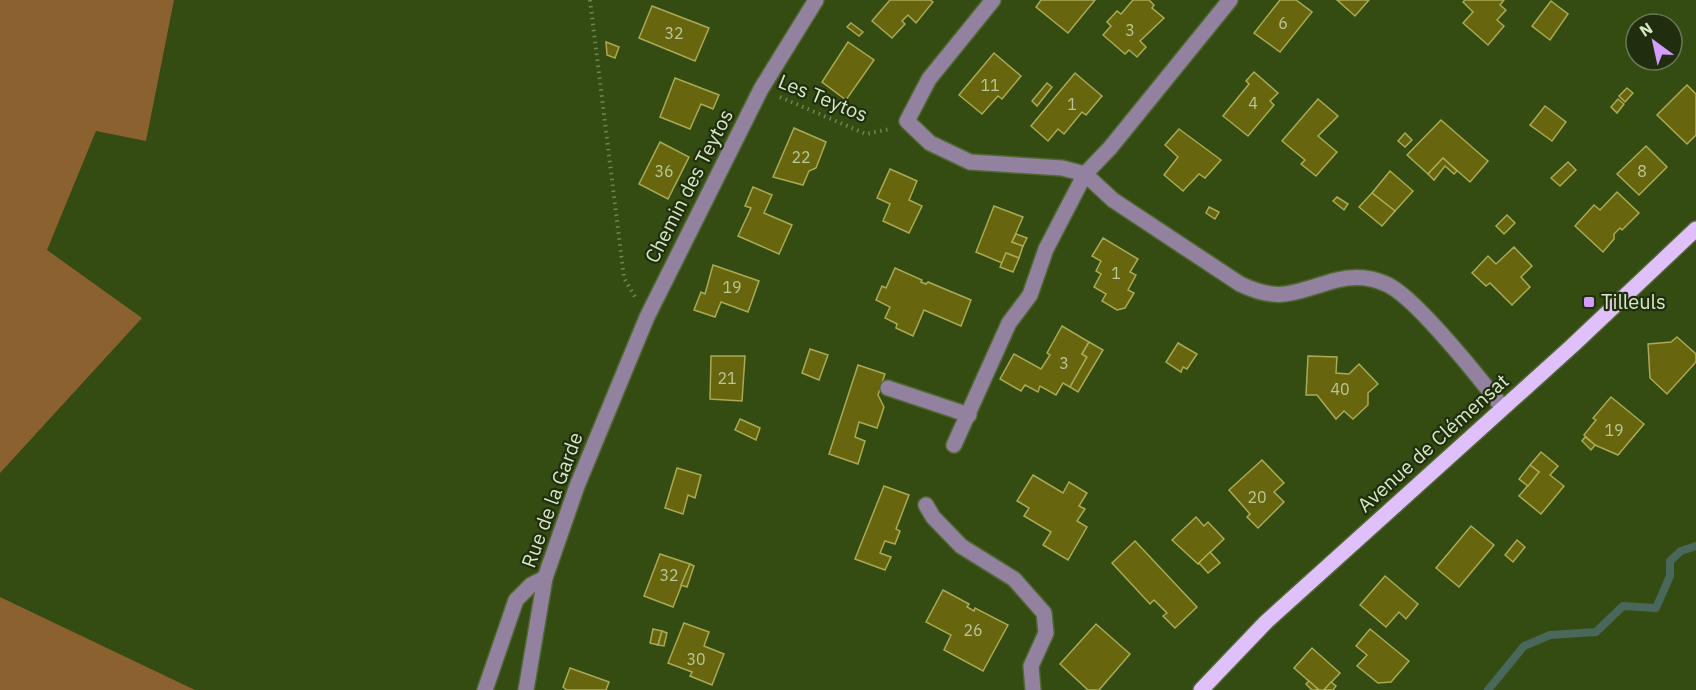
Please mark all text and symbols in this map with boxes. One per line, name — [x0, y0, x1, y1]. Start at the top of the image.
north arrow — [1624, 12, 1684, 72]
house number: 6 — [1278, 13, 1288, 33]
text: N — [1636, 18, 1656, 41]
house number: 3 — [1125, 20, 1135, 40]
house number: 32 — [664, 23, 684, 43]
street label: Les Teytos — [774, 67, 872, 128]
house number: 11 — [980, 75, 1000, 95]
house number: 4 — [1248, 93, 1258, 113]
house number: 1 — [1067, 94, 1077, 114]
street label: Chemin des Teytos — [638, 104, 739, 267]
house number: 22 — [791, 147, 811, 167]
house number: 36 — [654, 161, 674, 181]
house number: 8 — [1637, 161, 1647, 181]
house number: 1 — [1111, 263, 1121, 283]
house number: 19 — [722, 277, 742, 297]
place label: Tilleuls — [1601, 288, 1666, 315]
marker: Tilleuls — [1582, 295, 1596, 309]
house number: 3 — [1059, 353, 1069, 373]
street label: Avenue de Clémensat — [1351, 367, 1514, 518]
house number: 21 — [717, 368, 737, 388]
house number: 40 — [1330, 379, 1350, 399]
house number: 19 — [1604, 420, 1624, 440]
street label: Rue de la Garde — [514, 428, 589, 571]
house number: 20 — [1247, 487, 1267, 507]
house number: 32 — [659, 565, 679, 585]
house number: 26 — [963, 620, 983, 640]
house number: 30 — [686, 649, 706, 669]

